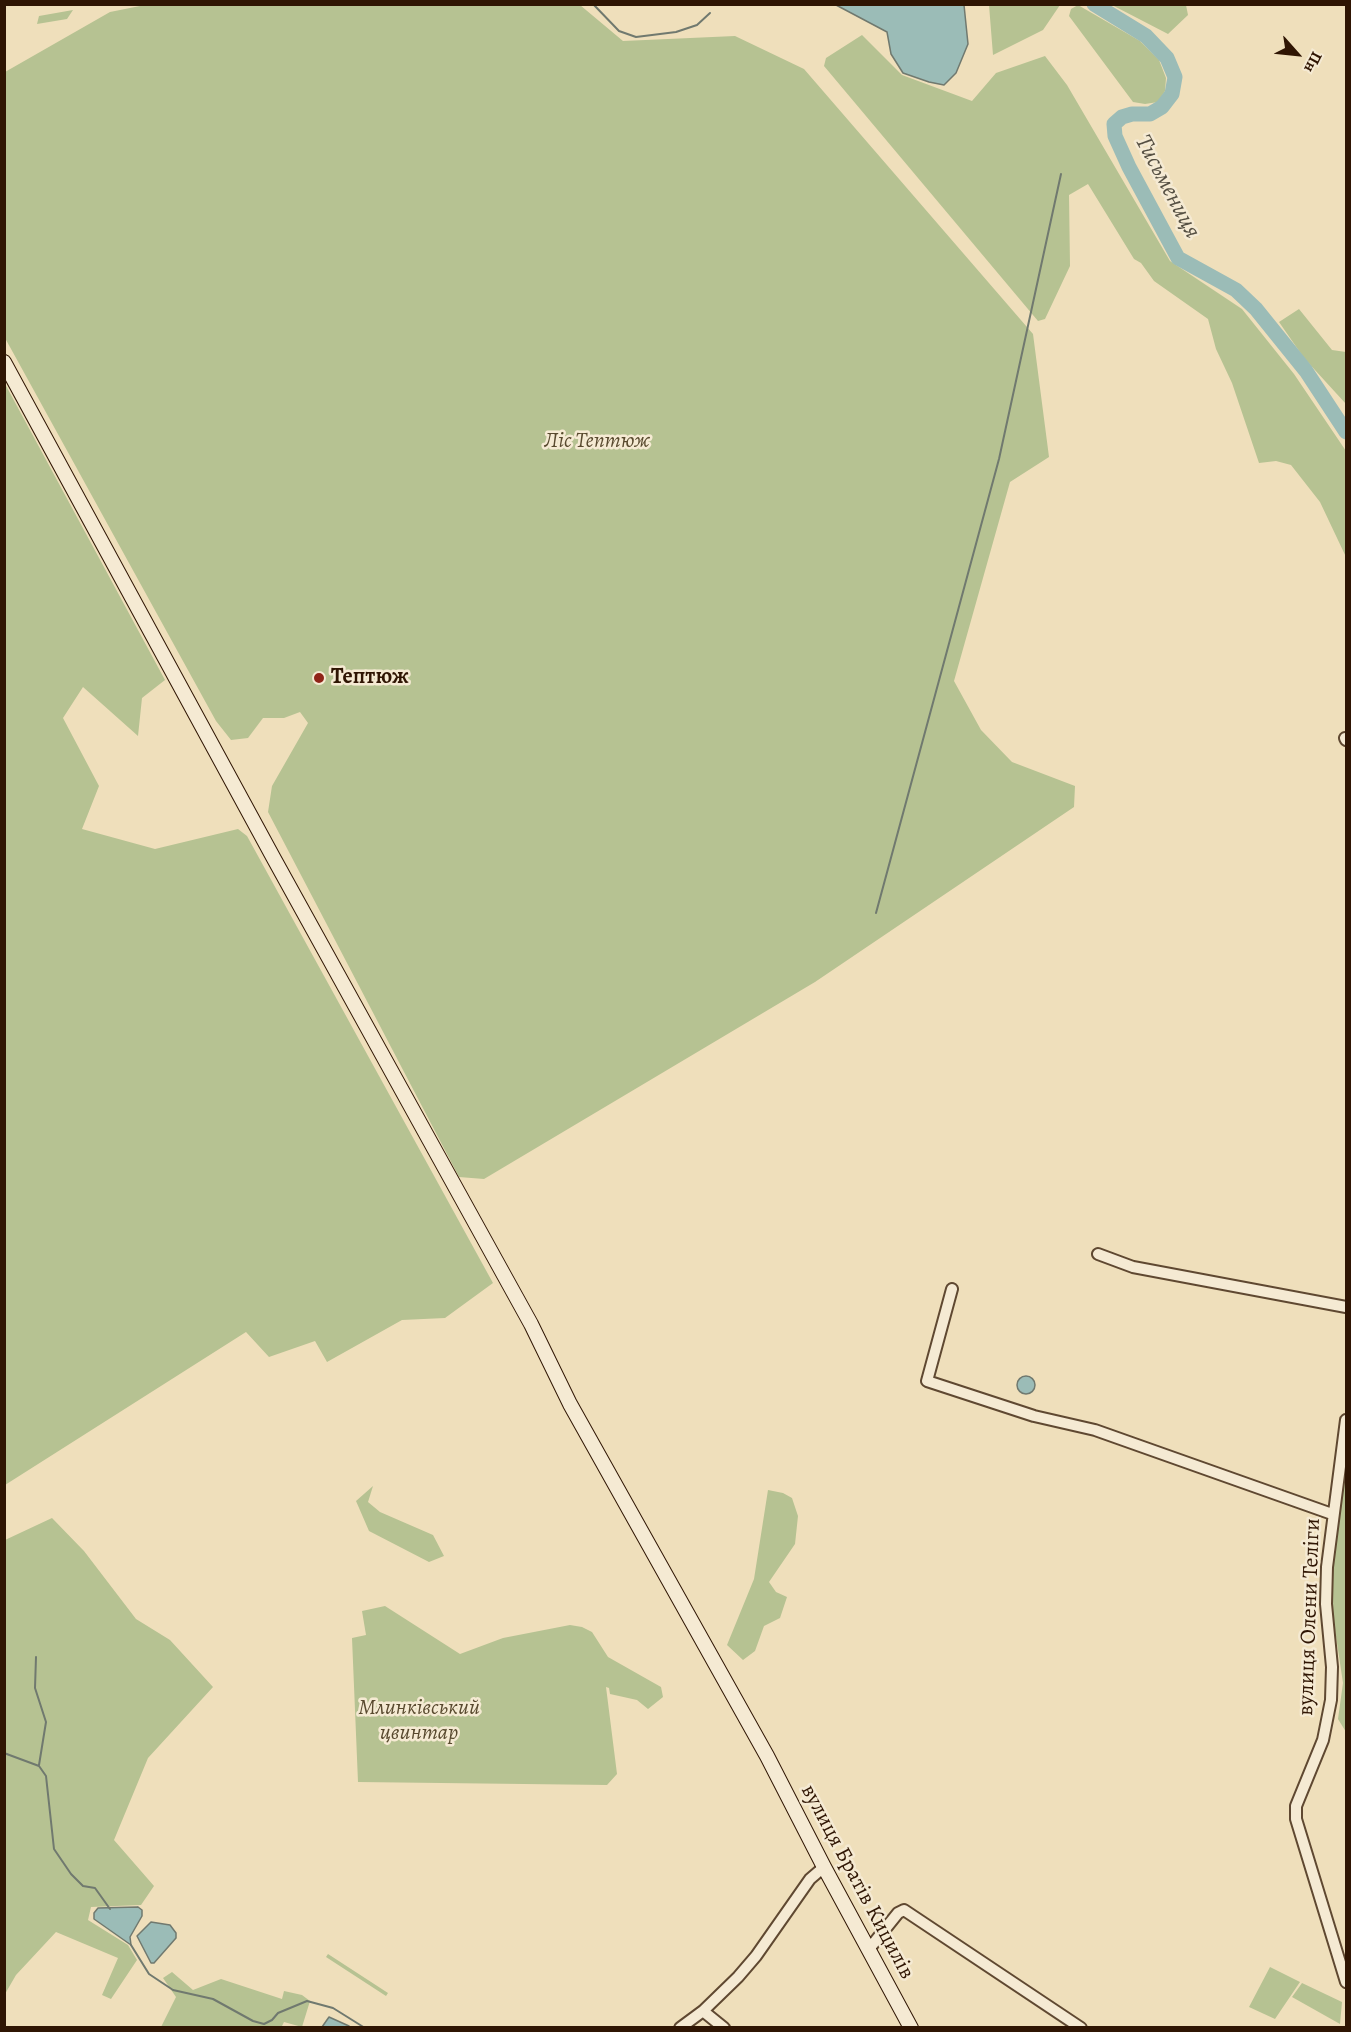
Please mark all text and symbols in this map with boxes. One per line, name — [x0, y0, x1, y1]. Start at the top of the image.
north arrow — [1267, 24, 1327, 84]
text: Пн — [1298, 48, 1328, 76]
water label: Тисьмениця — [1128, 130, 1206, 244]
park label: Ліс Тептюж — [544, 429, 650, 455]
place label: Тептюж — [331, 665, 409, 691]
marker: Тептюж — [312, 671, 326, 685]
street label: вулиця Олени Теліги — [1293, 1518, 1327, 1716]
park label: Млинківський цвинтар — [358, 1696, 480, 1748]
street label: вулиця Братів Кицилів — [794, 1780, 920, 1984]

